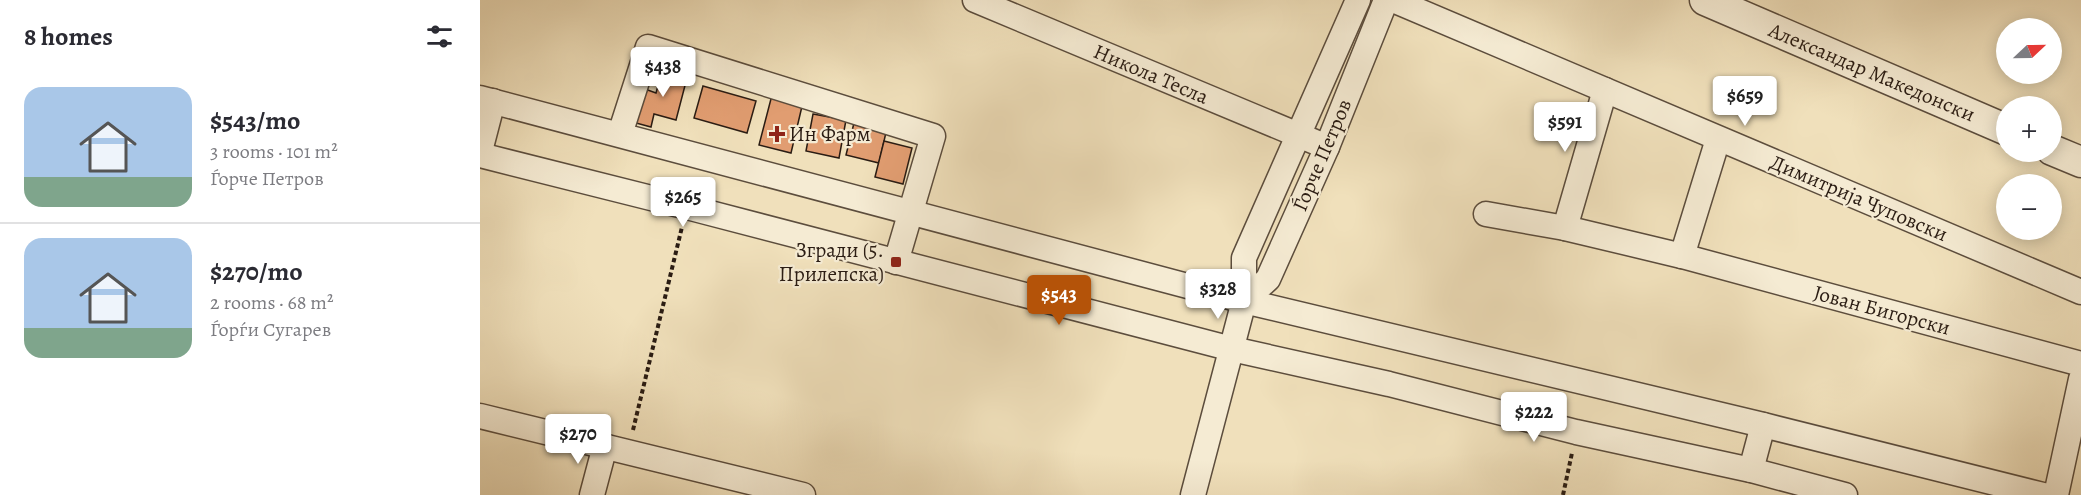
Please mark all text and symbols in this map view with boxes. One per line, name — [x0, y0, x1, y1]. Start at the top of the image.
street label: Александар Македонски — [1764, 15, 1979, 128]
north arrow — [1996, 18, 2062, 84]
map controls — [1996, 18, 2062, 240]
text: 8 homes — [24, 19, 113, 54]
icon: filters — [423, 20, 456, 53]
street label: Никола Тесла — [1089, 37, 1213, 111]
pin: $438 — [627, 47, 699, 98]
text: $438 — [645, 53, 681, 80]
pin: $659 — [1709, 76, 1781, 127]
text: $659 — [1727, 82, 1763, 109]
street label: Ѓорче Петров — [1286, 95, 1358, 215]
button: + — [1996, 96, 2062, 162]
pin: $591 — [1529, 102, 1601, 153]
text: $543/mo — [210, 103, 300, 138]
text: $591 — [1548, 108, 1582, 135]
icon: home — [72, 111, 144, 183]
place label: Ин Фарм — [789, 120, 871, 148]
marker: Ин Фарм — [770, 127, 784, 141]
text: 3 rooms · 101 m² — [210, 138, 338, 165]
street label: Димитрија Чуповски — [1766, 148, 1952, 248]
text: Ѓорче Петров — [210, 165, 324, 192]
button: − — [1996, 174, 2062, 240]
pin: $265 — [647, 177, 719, 228]
text: $265 — [665, 183, 701, 210]
place label: Згради (5. Прилепска) — [779, 236, 884, 288]
text: $270/mo — [210, 254, 303, 289]
marker: Згради (5. Прилепска) — [889, 255, 903, 269]
icon: home — [72, 262, 144, 334]
pin: $328 — [1182, 269, 1254, 320]
pin: $543 — [1023, 275, 1095, 326]
text: $328 — [1199, 275, 1237, 302]
street label: Јован Бигорски — [1811, 278, 1953, 342]
text: $543 — [1041, 281, 1077, 308]
text: 2 rooms · 68 m² — [210, 289, 334, 316]
text: Ѓорѓи Сугарев — [210, 316, 331, 343]
pin: $222 — [1498, 392, 1570, 443]
text: $222 — [1515, 398, 1553, 425]
pin: $270 — [542, 414, 614, 465]
text: $270 — [559, 420, 597, 447]

